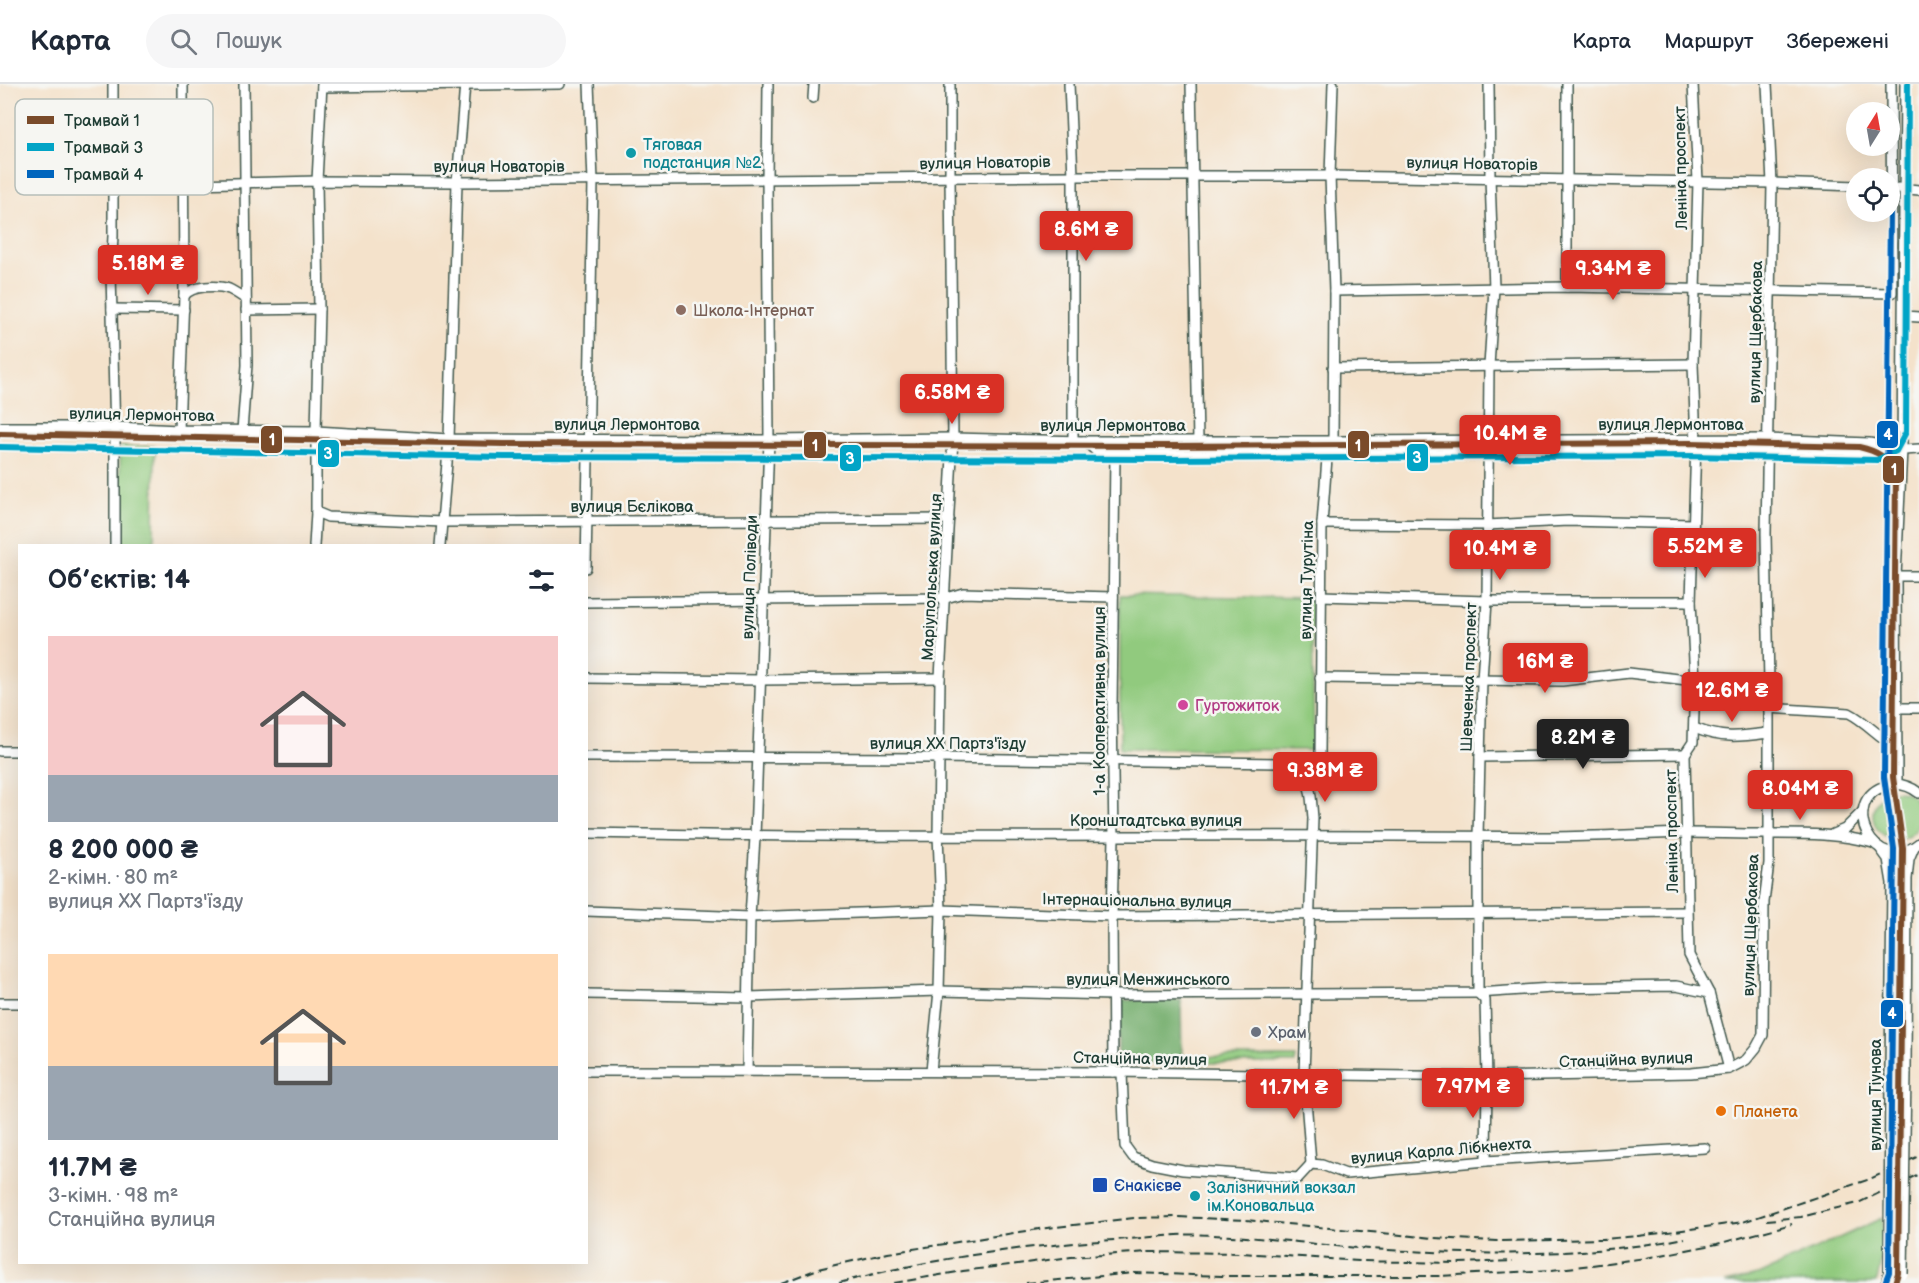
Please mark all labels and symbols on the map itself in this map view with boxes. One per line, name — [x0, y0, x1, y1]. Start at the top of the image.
legend — [15, 99, 213, 195]
north arrow — [1846, 102, 1900, 156]
street label: Леніна проспект — [1671, 105, 1692, 231]
text: Трамвай 1 — [64, 112, 140, 131]
place label: Тяговая подстанция №2 — [643, 136, 762, 173]
text: Трамвай 3 — [64, 139, 144, 158]
marker: Тяговая подстанция №2 — [624, 146, 638, 160]
street label: вулиця Новаторів — [919, 153, 1051, 174]
street label: вулиця Новаторів — [1406, 154, 1538, 175]
street label: вулиця Новаторів — [433, 158, 565, 177]
text: Трамвай 4 — [64, 166, 144, 185]
pin: 8.6M ₴ — [1037, 211, 1135, 262]
pin: 5.18M ₴ — [93, 245, 203, 296]
pin: 9.34M ₴ — [1558, 250, 1668, 301]
street label: вулиця Щербакова — [1746, 260, 1767, 403]
place label: Школа-Інтернат — [693, 302, 815, 321]
marker: Школа-Інтернат — [674, 303, 688, 317]
pin: 6.58M ₴ — [897, 374, 1007, 425]
street label: вулиця Лермонтова — [69, 405, 216, 426]
pin: 10.4M ₴ — [1455, 415, 1565, 466]
street label: вулиця Лермонтова — [554, 416, 700, 435]
street label: вулиця Лермонтова — [1598, 416, 1744, 435]
street label: вулиця Лермонтова — [1040, 417, 1186, 436]
line badge: 4 — [1876, 420, 1899, 449]
line badge: 1 — [260, 425, 283, 454]
text: 4 — [1883, 426, 1893, 445]
line badge: 1 — [1347, 430, 1370, 459]
text: 1 — [269, 431, 275, 450]
line badge: 1 — [803, 431, 827, 459]
text: 1 — [812, 437, 818, 456]
text: 1 — [1355, 437, 1361, 456]
line badge: 3 — [317, 439, 340, 468]
line badge: 3 — [1406, 443, 1429, 472]
line badge: 3 — [839, 444, 862, 472]
text: 3 — [323, 445, 333, 464]
text: 3 — [1412, 449, 1422, 468]
text: 3 — [845, 450, 855, 469]
line badge: 1 — [1882, 455, 1905, 484]
text: 1 — [1891, 461, 1897, 480]
street label: Маріупольська вулиця — [919, 493, 946, 661]
street label: вулиця Бєлікова — [570, 498, 694, 517]
street label: вулиця Поліводи — [739, 515, 762, 640]
street label: вулиця Турутіна — [1297, 520, 1318, 640]
pin: 5.52M ₴ — [1650, 528, 1760, 579]
pin: 10.4M ₴ — [1445, 530, 1555, 581]
street label: Шевченка проспект — [1457, 601, 1482, 752]
street label: 1-а Кооперативна вулиця — [1091, 606, 1110, 796]
pin: 16M ₴ — [1503, 643, 1587, 694]
pin: 12.6M ₴ — [1677, 672, 1787, 723]
place label: Гуртожиток — [1195, 697, 1280, 716]
marker: Гуртожиток — [1176, 698, 1190, 712]
pin: 8.2M ₴ — [1534, 719, 1632, 770]
street label: вулиця XX Партз'їзду — [870, 735, 1027, 754]
pin: 9.38M ₴ — [1270, 752, 1380, 803]
street label: Леніна проспект — [1662, 768, 1683, 894]
pin: 8.04M ₴ — [1745, 770, 1855, 821]
street label: Кронштадтська вулиця — [1070, 812, 1242, 831]
street label: вулиця Щербакова — [1740, 853, 1764, 997]
street label: Інтернаціональна вулиця — [1042, 890, 1232, 913]
street label: вулиця Менжинського — [1066, 971, 1230, 990]
line badge: 4 — [1880, 999, 1904, 1028]
text: 4 — [1887, 1005, 1897, 1024]
place label: Храм — [1268, 1024, 1307, 1043]
marker: Храм — [1249, 1025, 1263, 1039]
street label: вулиця Тіунова — [1867, 1038, 1886, 1151]
street label: Станційна вулиця — [1073, 1049, 1207, 1070]
street label: Станційна вулиця — [1559, 1049, 1693, 1072]
pin: 7.97M ₴ — [1418, 1068, 1528, 1119]
pin: 11.7M ₴ — [1239, 1069, 1349, 1120]
place label: Планета — [1733, 1103, 1799, 1122]
marker: Планета — [1714, 1104, 1728, 1118]
street label: вулиця Карла Лібкнехта — [1350, 1134, 1533, 1169]
marker: Єнакієве — [1091, 1176, 1109, 1194]
place label: Єнакієве — [1114, 1177, 1182, 1196]
place label: Залізничний вокзал ім.Коновальца — [1207, 1179, 1356, 1216]
marker: Залізничний вокзал ім.Коновальца — [1188, 1189, 1202, 1203]

